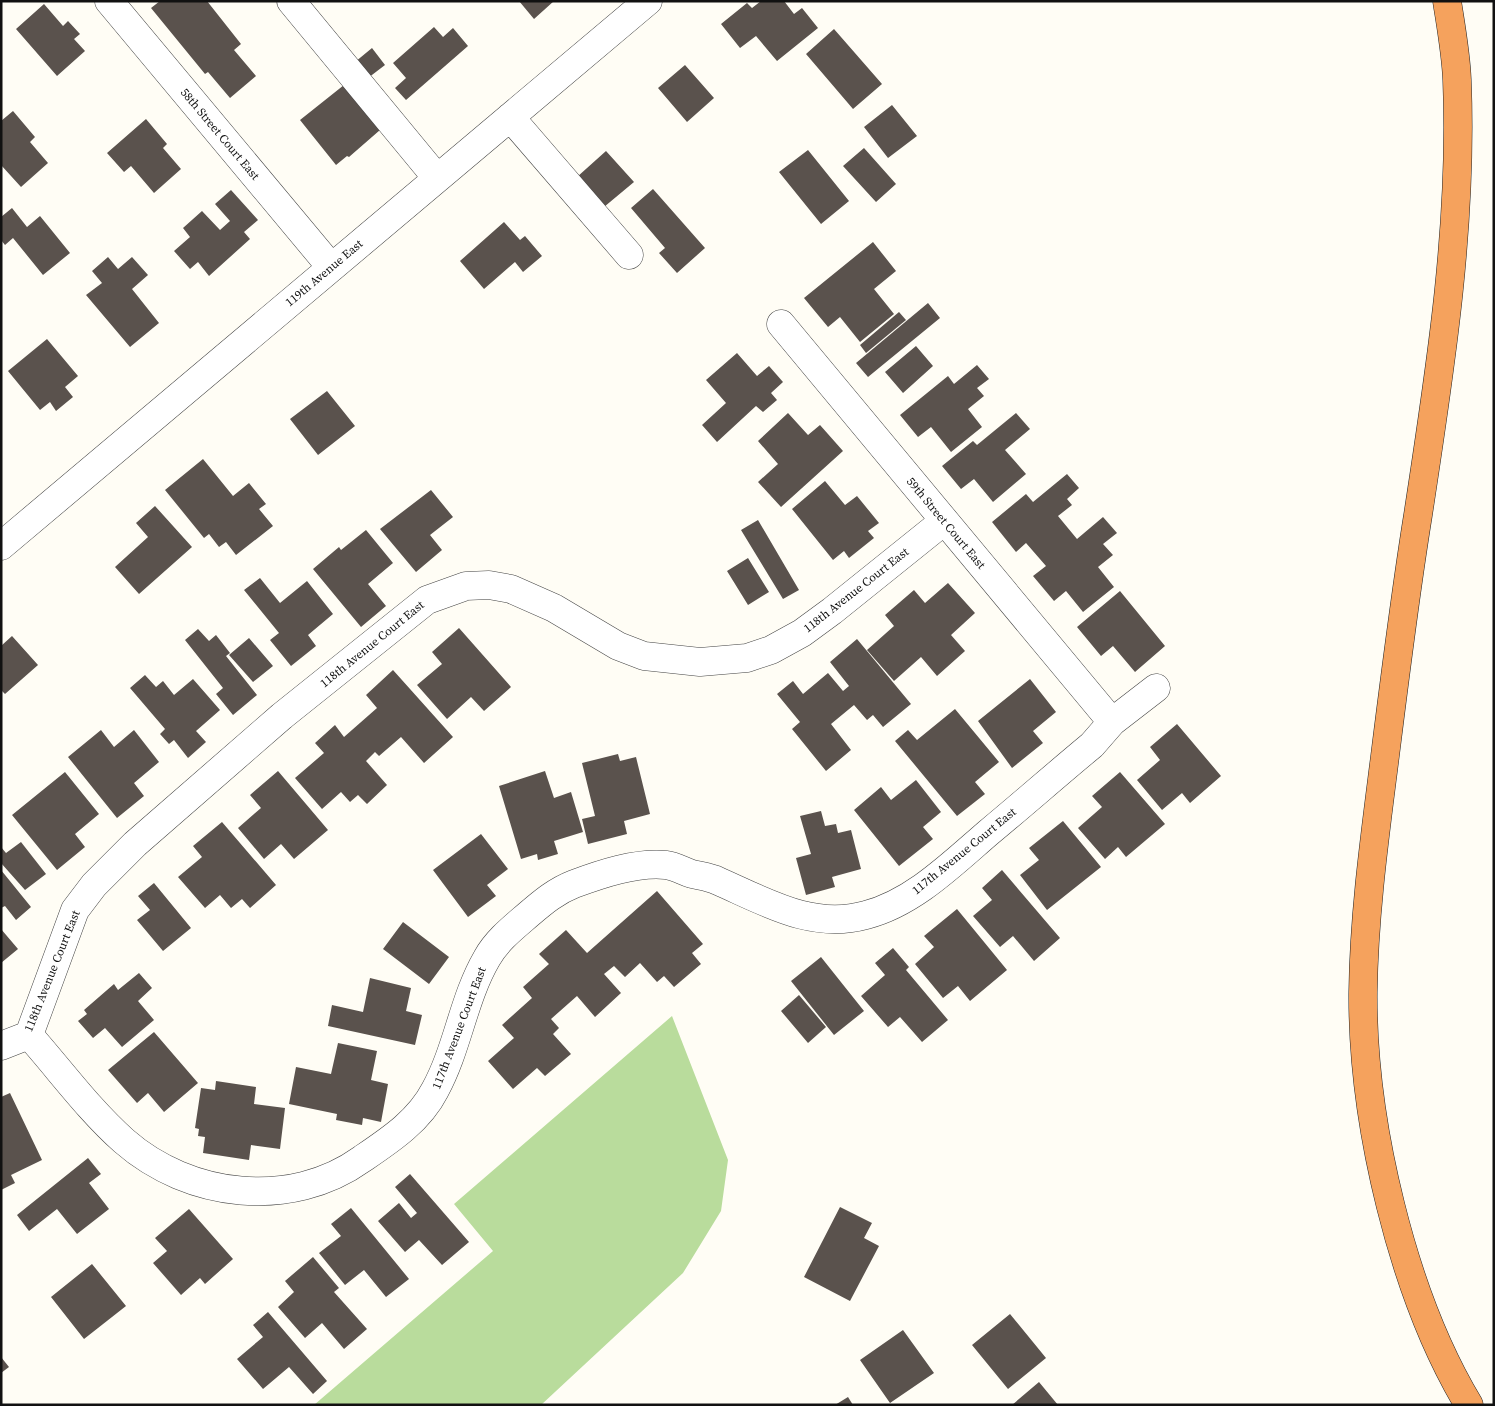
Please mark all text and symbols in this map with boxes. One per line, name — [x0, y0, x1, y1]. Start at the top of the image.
street label: 58th Street Court East — [177, 85, 263, 183]
street label: 119th Avenue East — [282, 236, 366, 310]
street label: 59th Street Court East — [903, 474, 989, 572]
street label: 118th Avenue Court East — [800, 544, 912, 636]
street label: 118th Avenue Court East — [317, 597, 427, 691]
street label: 117th Avenue Court East — [909, 804, 1019, 898]
street label: 118th Avenue Court East — [20, 908, 84, 1034]
street label: 117th Avenue Court East — [428, 965, 490, 1091]

